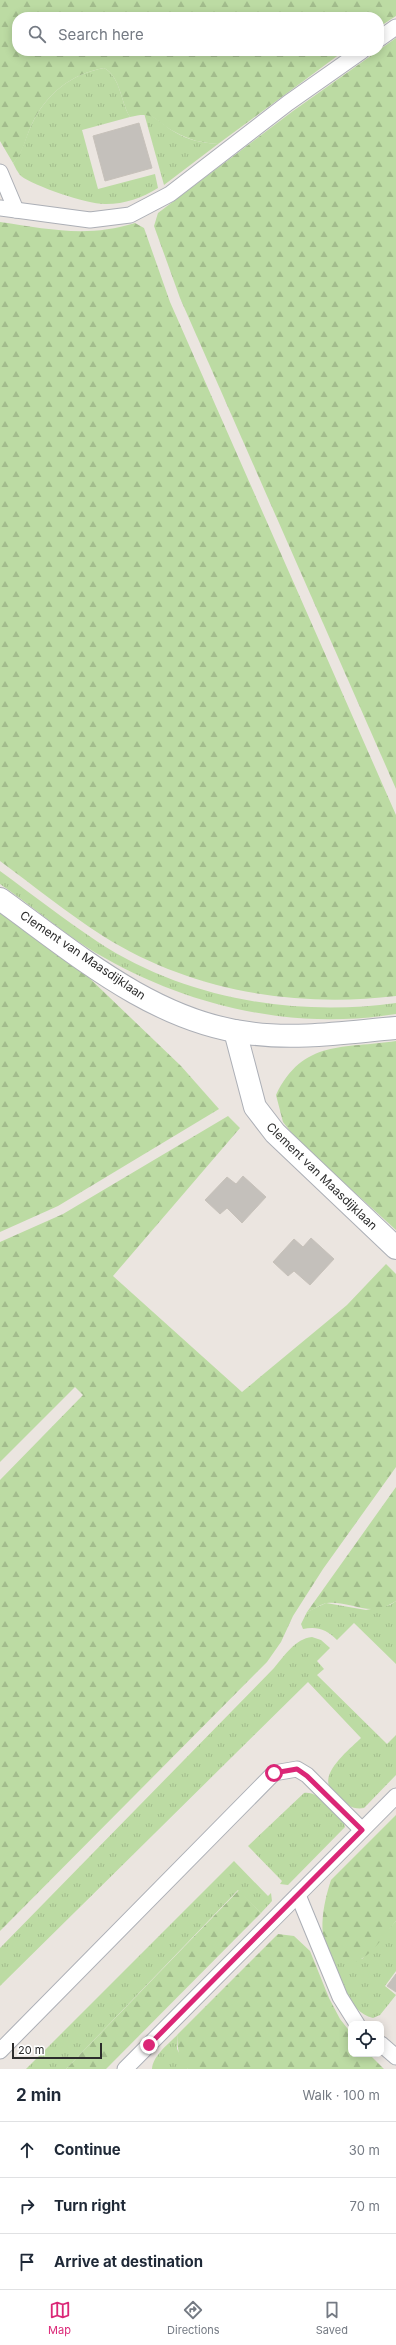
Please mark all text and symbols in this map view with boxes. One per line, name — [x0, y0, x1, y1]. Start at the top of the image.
search box — [12, 12, 384, 56]
icon: search — [26, 23, 48, 45]
text: Search here — [58, 25, 144, 44]
street label: Clement van Maasdijklaan — [17, 907, 149, 1003]
street label: Clement van Maasdijklaan — [263, 1119, 381, 1233]
route start — [265, 1764, 283, 1782]
map controls — [348, 2021, 384, 2057]
button: locate — [348, 2021, 384, 2057]
route end — [140, 2036, 158, 2054]
scale bar — [12, 2041, 102, 2060]
text: 20 m — [18, 2043, 44, 2057]
text: 2 min — [16, 2085, 61, 2105]
text: Walk · 100 m — [302, 2087, 380, 2103]
icon: ahead — [16, 2139, 38, 2161]
text: Continue — [54, 2140, 121, 2159]
text: 30 m — [349, 2142, 380, 2158]
icon: right — [16, 2195, 38, 2217]
text: Turn right — [54, 2196, 126, 2215]
text: 70 m — [350, 2198, 380, 2214]
icon: arrive — [16, 2251, 38, 2273]
text: Arrive at destination — [54, 2252, 203, 2271]
tab: Map — [48, 2299, 71, 2337]
tab: Directions — [167, 2299, 220, 2337]
tab: Saved — [316, 2299, 348, 2337]

